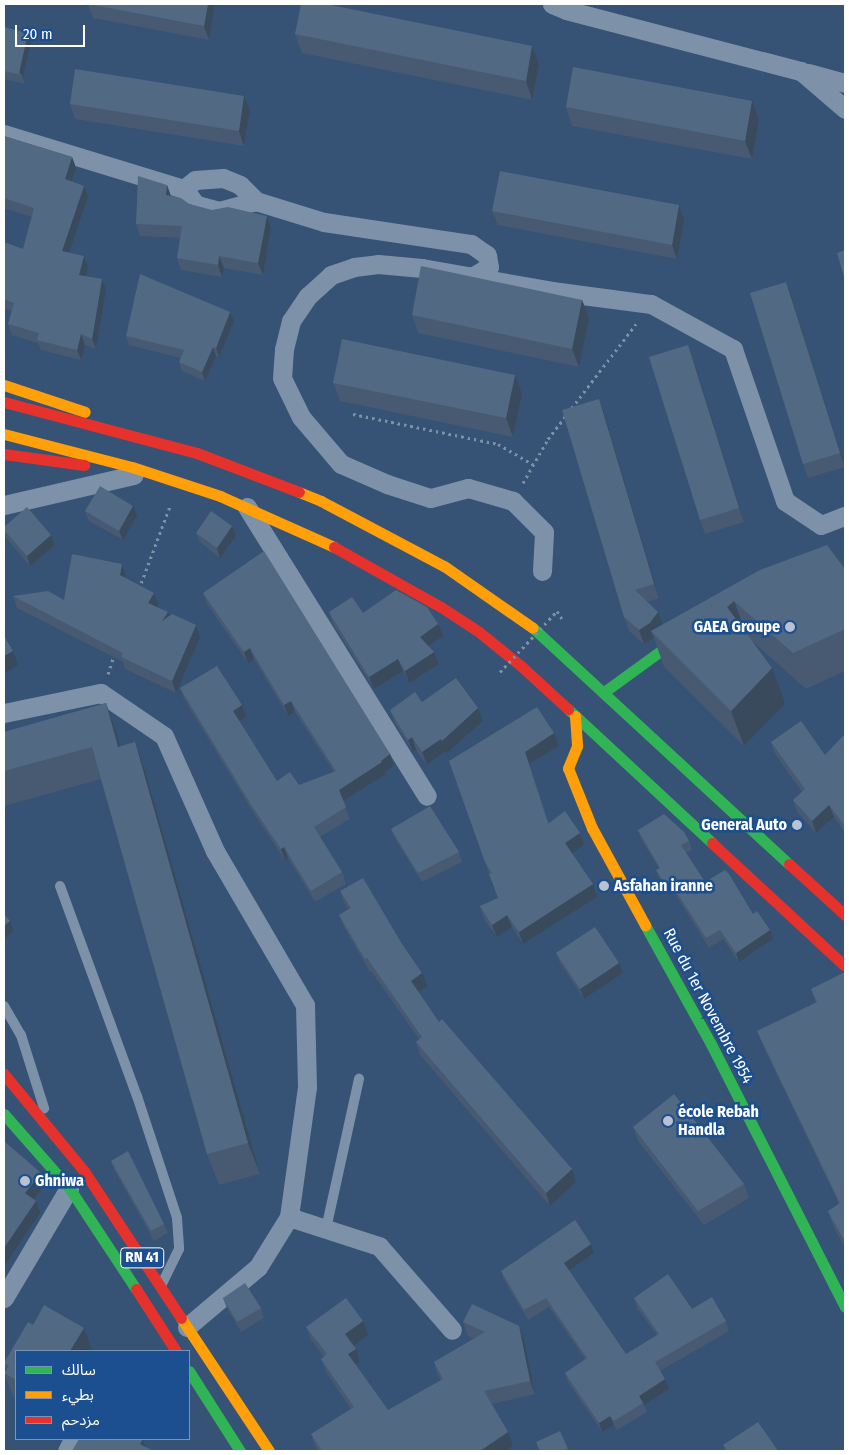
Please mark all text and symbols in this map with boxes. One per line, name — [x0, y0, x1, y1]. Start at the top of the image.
scale bar — [18, 15, 88, 47]
text: 20 m — [23, 25, 53, 43]
place label: GAEA Groupe — [694, 617, 780, 637]
marker: GAEA Groupe — [784, 621, 796, 633]
place label: General Auto — [701, 815, 787, 835]
marker: General Auto — [791, 819, 803, 831]
place label: Asfahan iranne — [614, 876, 713, 896]
marker: Asfahan iranne — [598, 880, 610, 892]
street label: Rue du 1er Novembre 1954 — [659, 925, 757, 1087]
place label: école Rebah Handla — [678, 1102, 759, 1140]
marker: école Rebah Handla — [662, 1115, 674, 1127]
place label: Ghniwa — [35, 1171, 84, 1191]
marker: Ghniwa — [19, 1175, 31, 1187]
road number: RN 41 — [120, 1246, 164, 1270]
legend — [15, 1350, 190, 1440]
text: سالك — [62, 1361, 96, 1379]
text: بطيء — [62, 1386, 94, 1404]
text: مزدحم — [62, 1411, 100, 1429]

